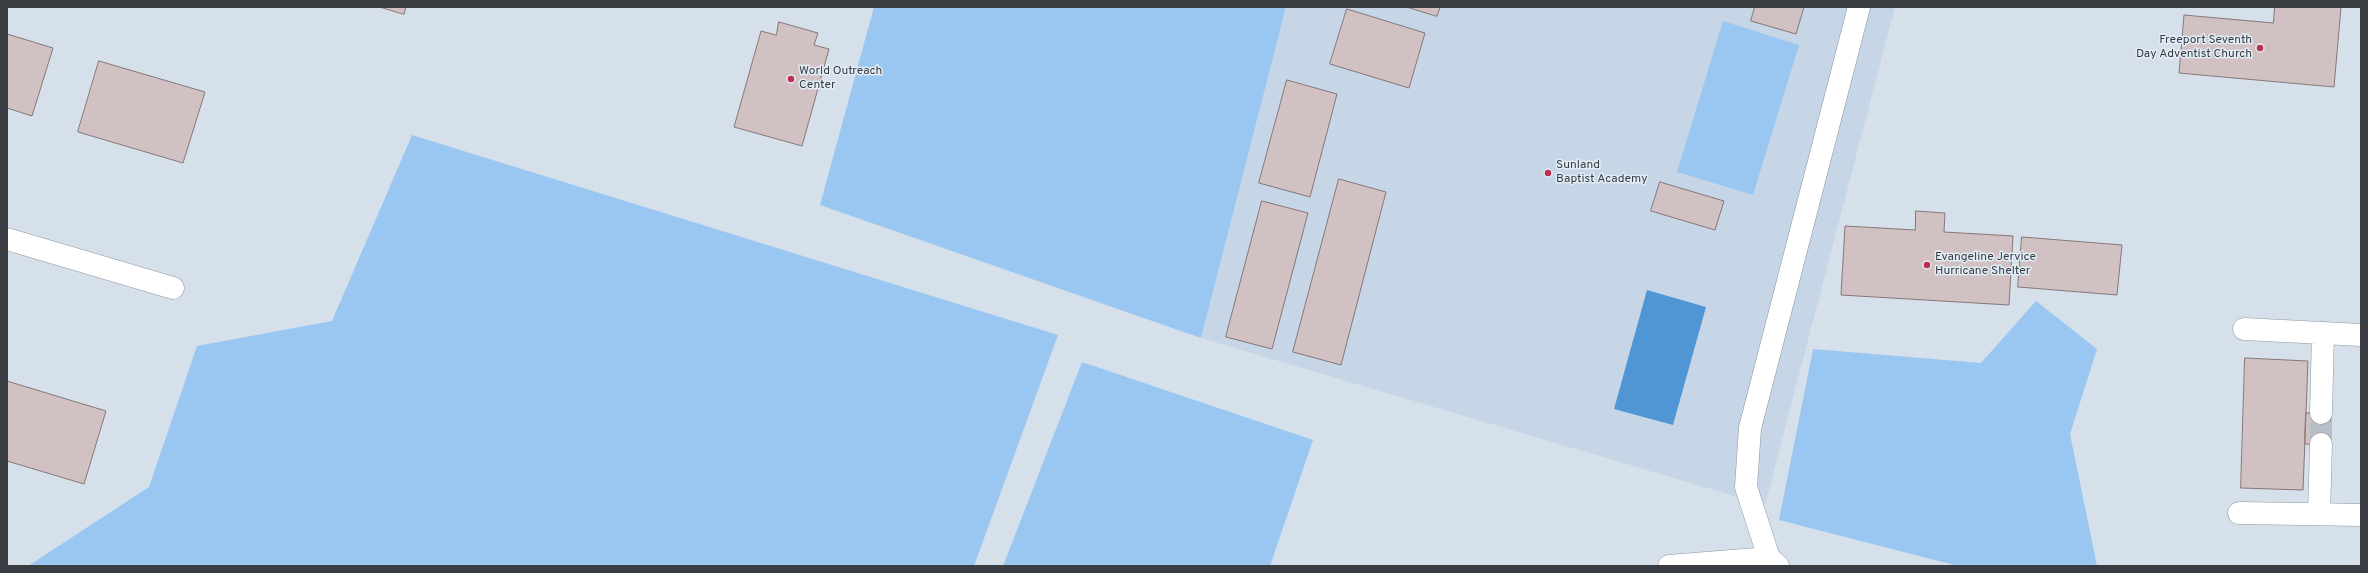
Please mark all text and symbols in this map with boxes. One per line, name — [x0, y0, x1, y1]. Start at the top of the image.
place label: Freeport Seventh Day Adventist Church — [2136, 34, 2252, 62]
marker: Freeport Seventh Day Adventist Church — [2255, 43, 2265, 53]
place label: World Outreach Center — [799, 65, 882, 93]
marker: World Outreach Center — [786, 74, 796, 84]
place label: Sunland Baptist Academy — [1556, 159, 1648, 187]
marker: Sunland Baptist Academy — [1543, 168, 1553, 178]
place label: Evangeline Jervice Hurricane Shelter — [1935, 251, 2036, 279]
marker: Evangeline Jervice Hurricane Shelter — [1922, 260, 1932, 270]

